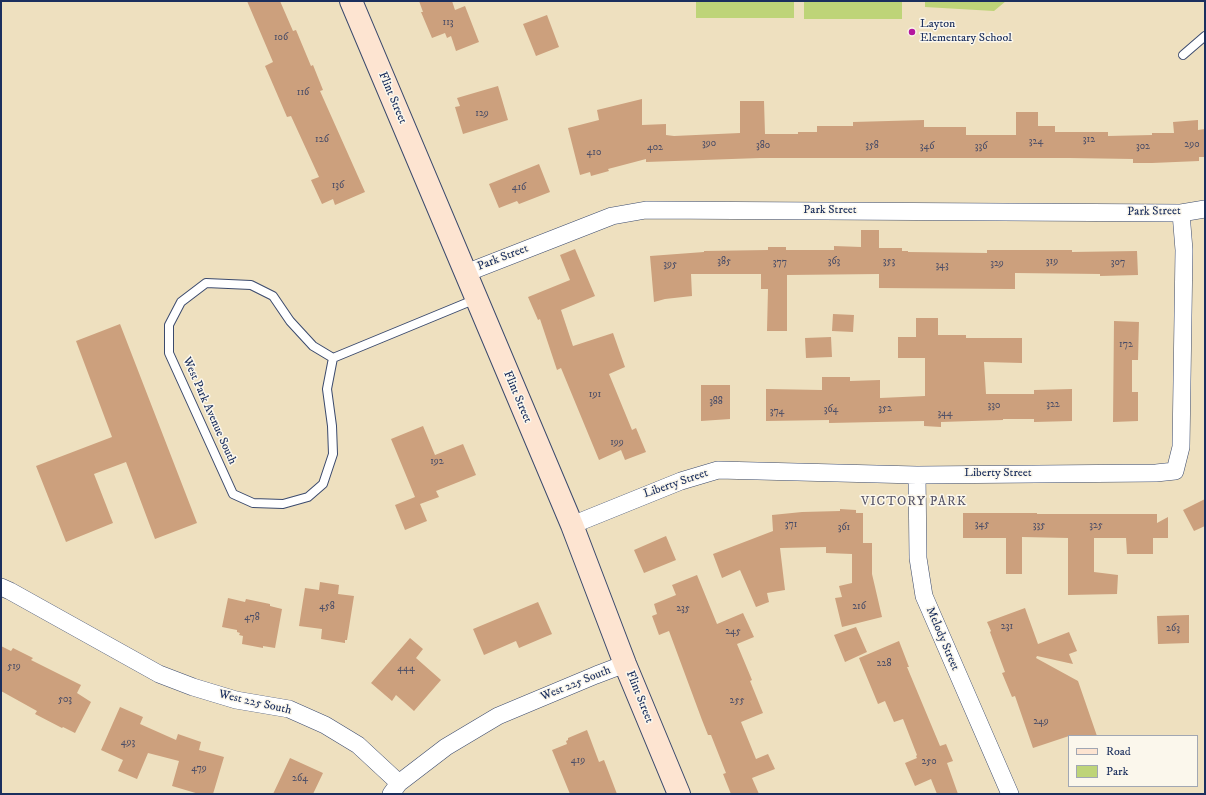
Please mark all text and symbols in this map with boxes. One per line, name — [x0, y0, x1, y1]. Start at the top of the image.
house number: 113 — [442, 17, 454, 29]
place label: Layton Elementary School — [920, 18, 1012, 46]
marker: Layton Elementary School — [907, 27, 917, 37]
house number: 106 — [274, 32, 288, 44]
street label: Flint Street — [375, 70, 409, 126]
house number: 116 — [297, 87, 309, 99]
house number: 129 — [475, 108, 489, 120]
house number: 126 — [315, 134, 329, 146]
house number: 312 — [1083, 134, 1095, 146]
house number: 324 — [1029, 136, 1043, 148]
house number: 390 — [702, 138, 716, 150]
house number: 290 — [1184, 139, 1200, 151]
house number: 380 — [756, 140, 770, 152]
house number: 358 — [865, 140, 879, 152]
house number: 346 — [920, 141, 934, 153]
house number: 336 — [975, 141, 987, 153]
house number: 302 — [1136, 141, 1150, 153]
house number: 402 — [647, 142, 663, 154]
house number: 410 — [587, 147, 601, 159]
house number: 136 — [332, 180, 344, 192]
house number: 416 — [512, 182, 526, 194]
street label: Park Street — [803, 204, 857, 218]
street label: Park Street — [1127, 204, 1181, 220]
street label: Park Street — [476, 242, 530, 274]
house number: 385 — [717, 256, 731, 268]
house number: 363 — [828, 256, 840, 268]
house number: 353 — [883, 256, 895, 268]
house number: 319 — [1046, 256, 1058, 268]
house number: 377 — [773, 257, 787, 269]
house number: 307 — [1111, 257, 1125, 269]
house number: 329 — [990, 258, 1004, 270]
house number: 395 — [663, 259, 677, 271]
house number: 343 — [935, 260, 949, 272]
house number: 172 — [1119, 339, 1133, 351]
street label: West Park Avenue South — [179, 355, 239, 467]
street label: Flint Street — [500, 369, 534, 425]
house number: 191 — [589, 389, 601, 401]
house number: 388 — [709, 396, 723, 408]
house number: 322 — [1046, 399, 1060, 411]
house number: 330 — [988, 400, 1000, 412]
house number: 352 — [878, 403, 892, 415]
house number: 364 — [824, 404, 838, 416]
house number: 374 — [770, 406, 784, 418]
house number: 344 — [937, 408, 953, 420]
house number: 199 — [610, 437, 624, 449]
house number: 192 — [430, 456, 444, 468]
street label: Liberty Street — [642, 466, 710, 502]
street label: Liberty Street — [964, 467, 1032, 481]
district label: VICTORY PARK — [861, 494, 967, 510]
house number: 371 — [785, 519, 797, 531]
house number: 345 — [975, 519, 989, 531]
house number: 335 — [1033, 520, 1045, 532]
house number: 325 — [1089, 520, 1103, 532]
house number: 361 — [838, 522, 850, 534]
house number: 458 — [319, 601, 335, 613]
house number: 216 — [852, 601, 866, 613]
house number: 235 — [676, 603, 690, 615]
street label: Melody Street — [922, 605, 962, 673]
house number: 478 — [244, 612, 260, 624]
house number: 231 — [1001, 621, 1013, 633]
house number: 263 — [1166, 623, 1180, 635]
house number: 245 — [725, 626, 741, 638]
house number: 228 — [877, 658, 891, 670]
house number: 519 — [7, 661, 21, 673]
house number: 444 — [397, 663, 415, 675]
street label: West 225 South — [539, 663, 613, 705]
street label: Flint Street — [622, 669, 656, 725]
street label: West 225 South — [217, 688, 293, 718]
house number: 503 — [58, 694, 72, 706]
house number: 255 — [730, 695, 744, 707]
house number: 249 — [1033, 716, 1049, 728]
legend — [1068, 735, 1198, 787]
house number: 493 — [121, 737, 135, 749]
text: Road — [1106, 744, 1131, 759]
house number: 419 — [571, 755, 585, 767]
house number: 250 — [921, 756, 937, 768]
house number: 479 — [191, 763, 207, 775]
text: Park — [1106, 764, 1128, 779]
house number: 264 — [292, 773, 308, 785]

